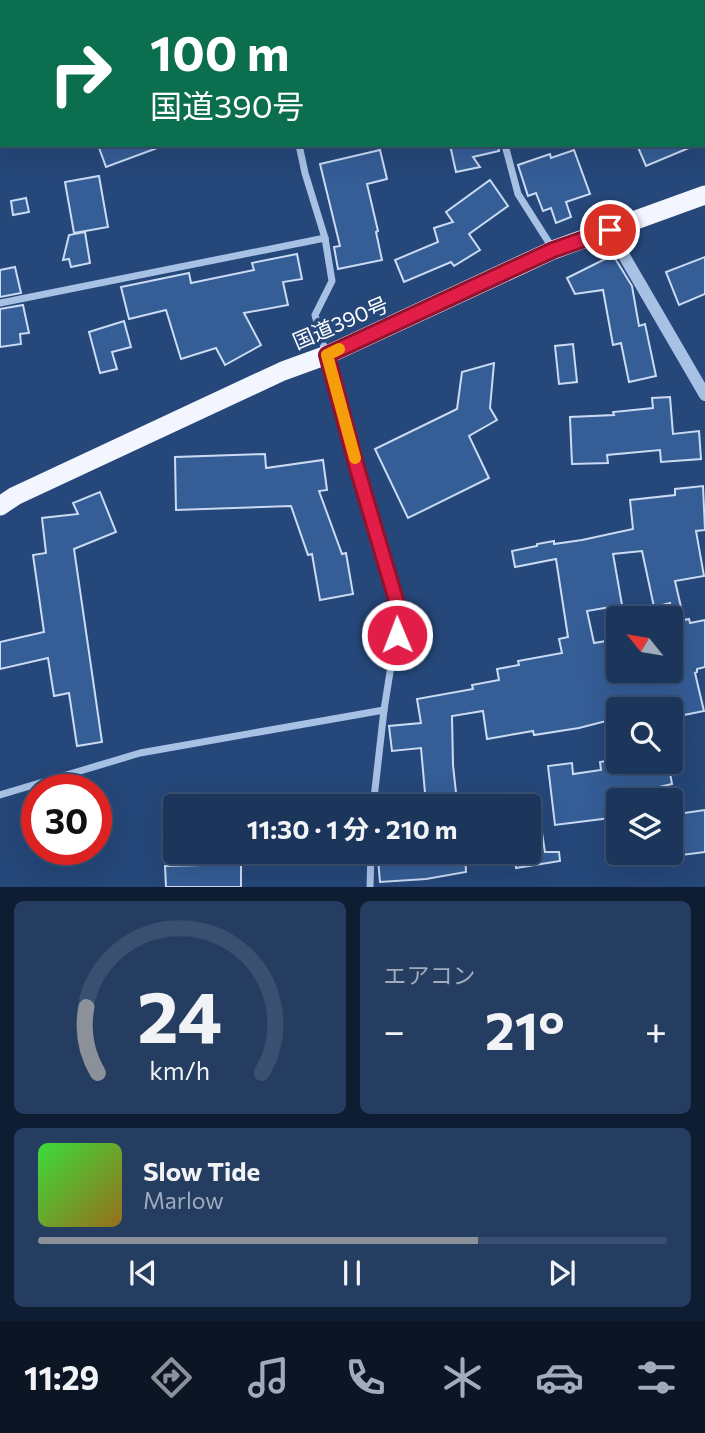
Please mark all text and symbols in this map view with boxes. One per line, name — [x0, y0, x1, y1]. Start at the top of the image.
text: 100 m — [150, 21, 289, 81]
icon: right — [35, 28, 126, 119]
text: 国道390号 — [150, 85, 305, 125]
pin — [580, 200, 640, 260]
icon: arrive — [591, 211, 629, 249]
street label: 国道390号 — [288, 291, 392, 353]
position arrow — [360, 598, 434, 672]
north arrow — [606, 606, 682, 682]
map controls — [606, 606, 683, 865]
button: search — [606, 697, 683, 774]
speed limit sign: 30 — [21, 774, 112, 865]
button: layers — [606, 788, 683, 865]
text: 11:30 · 1 分 · 210 m — [247, 813, 457, 844]
text: エアコン — [384, 961, 476, 989]
text: 24 — [137, 970, 222, 1059]
text: 21° — [485, 997, 565, 1061]
text: − — [384, 1006, 405, 1053]
text: + — [645, 1006, 667, 1053]
text: km/h — [149, 1055, 210, 1085]
text: Slow Tide — [143, 1155, 260, 1186]
text: Marlow — [143, 1186, 224, 1214]
icon: previous — [124, 1254, 162, 1292]
icon: pause — [333, 1254, 371, 1292]
icon: next — [543, 1254, 581, 1292]
icon: directions — [147, 1353, 196, 1402]
icon: music — [244, 1353, 293, 1402]
icon: phone — [341, 1353, 390, 1402]
icon: climate — [438, 1353, 487, 1402]
icon: car — [535, 1353, 584, 1402]
icon: filters — [632, 1353, 681, 1402]
text: 11:29 — [24, 1357, 99, 1397]

